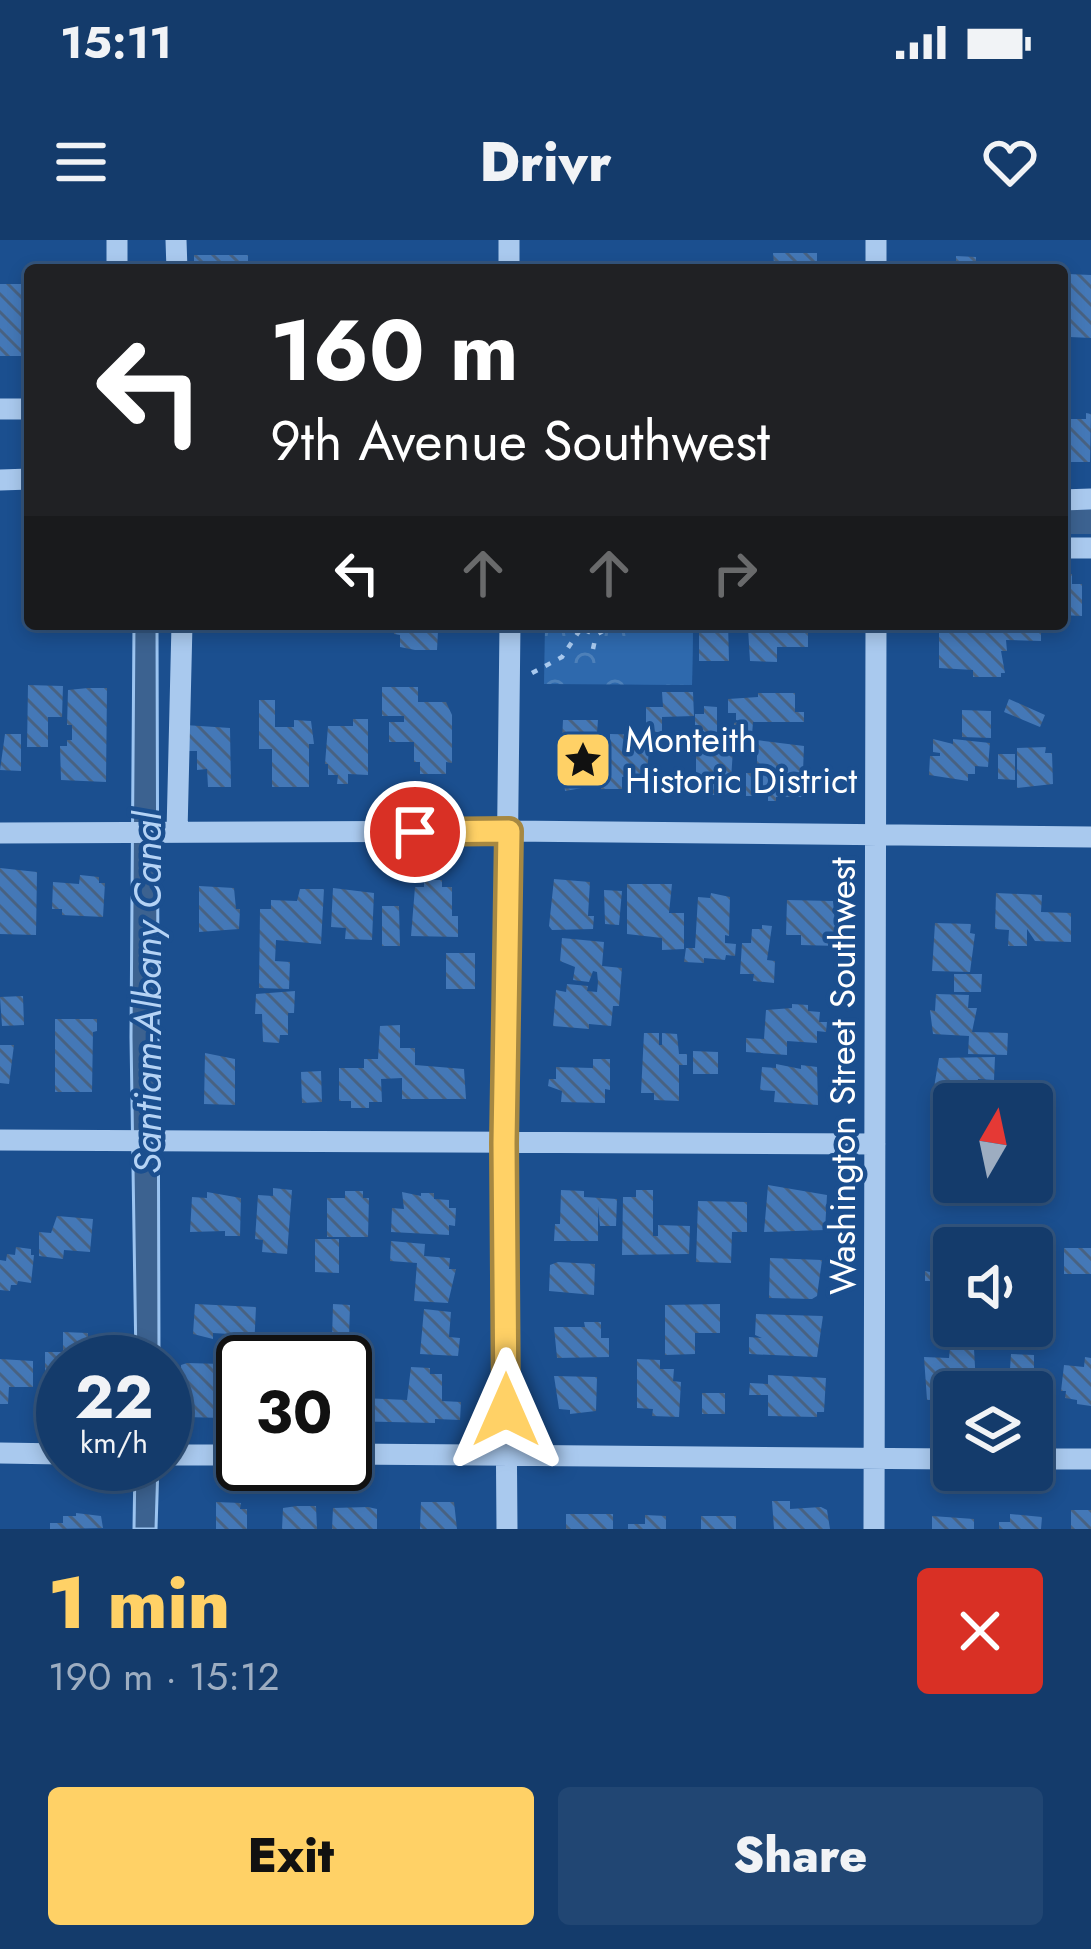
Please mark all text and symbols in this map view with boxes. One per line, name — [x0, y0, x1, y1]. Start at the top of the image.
text: 15:11 — [60, 10, 172, 75]
text: Drivr — [479, 123, 612, 201]
icon: menu — [48, 129, 114, 195]
icon: heart — [977, 129, 1043, 195]
text: 160 m — [270, 290, 519, 412]
icon: left — [72, 312, 228, 468]
text: 9th Avenue Southwest — [270, 402, 770, 480]
icon: left — [324, 540, 390, 606]
icon: ahead — [450, 540, 516, 606]
icon: ahead — [576, 540, 642, 606]
icon: right — [702, 540, 768, 606]
place label: Monteith Historic District — [625, 713, 858, 806]
place icon: Monteith Historic District — [552, 729, 614, 791]
pin — [364, 781, 466, 883]
icon: arrive — [382, 799, 448, 865]
water label: Santiam-Albany Canal — [119, 809, 176, 1174]
street label: Washington Street Southwest — [816, 857, 868, 1295]
north arrow — [933, 1083, 1053, 1203]
map controls — [933, 1083, 1053, 1491]
button: sound — [933, 1227, 1053, 1347]
speed limit sign: 30 — [216, 1335, 372, 1491]
position arrow — [443, 1347, 569, 1473]
text: 22 — [75, 1354, 153, 1441]
button: layers — [933, 1371, 1053, 1491]
text: km/h — [80, 1421, 148, 1464]
text: 1 min — [48, 1551, 230, 1655]
button: close — [917, 1568, 1043, 1694]
text: 190 m · 15:12 — [48, 1648, 280, 1705]
button: Exit — [48, 1787, 534, 1925]
button: Share — [558, 1787, 1043, 1925]

